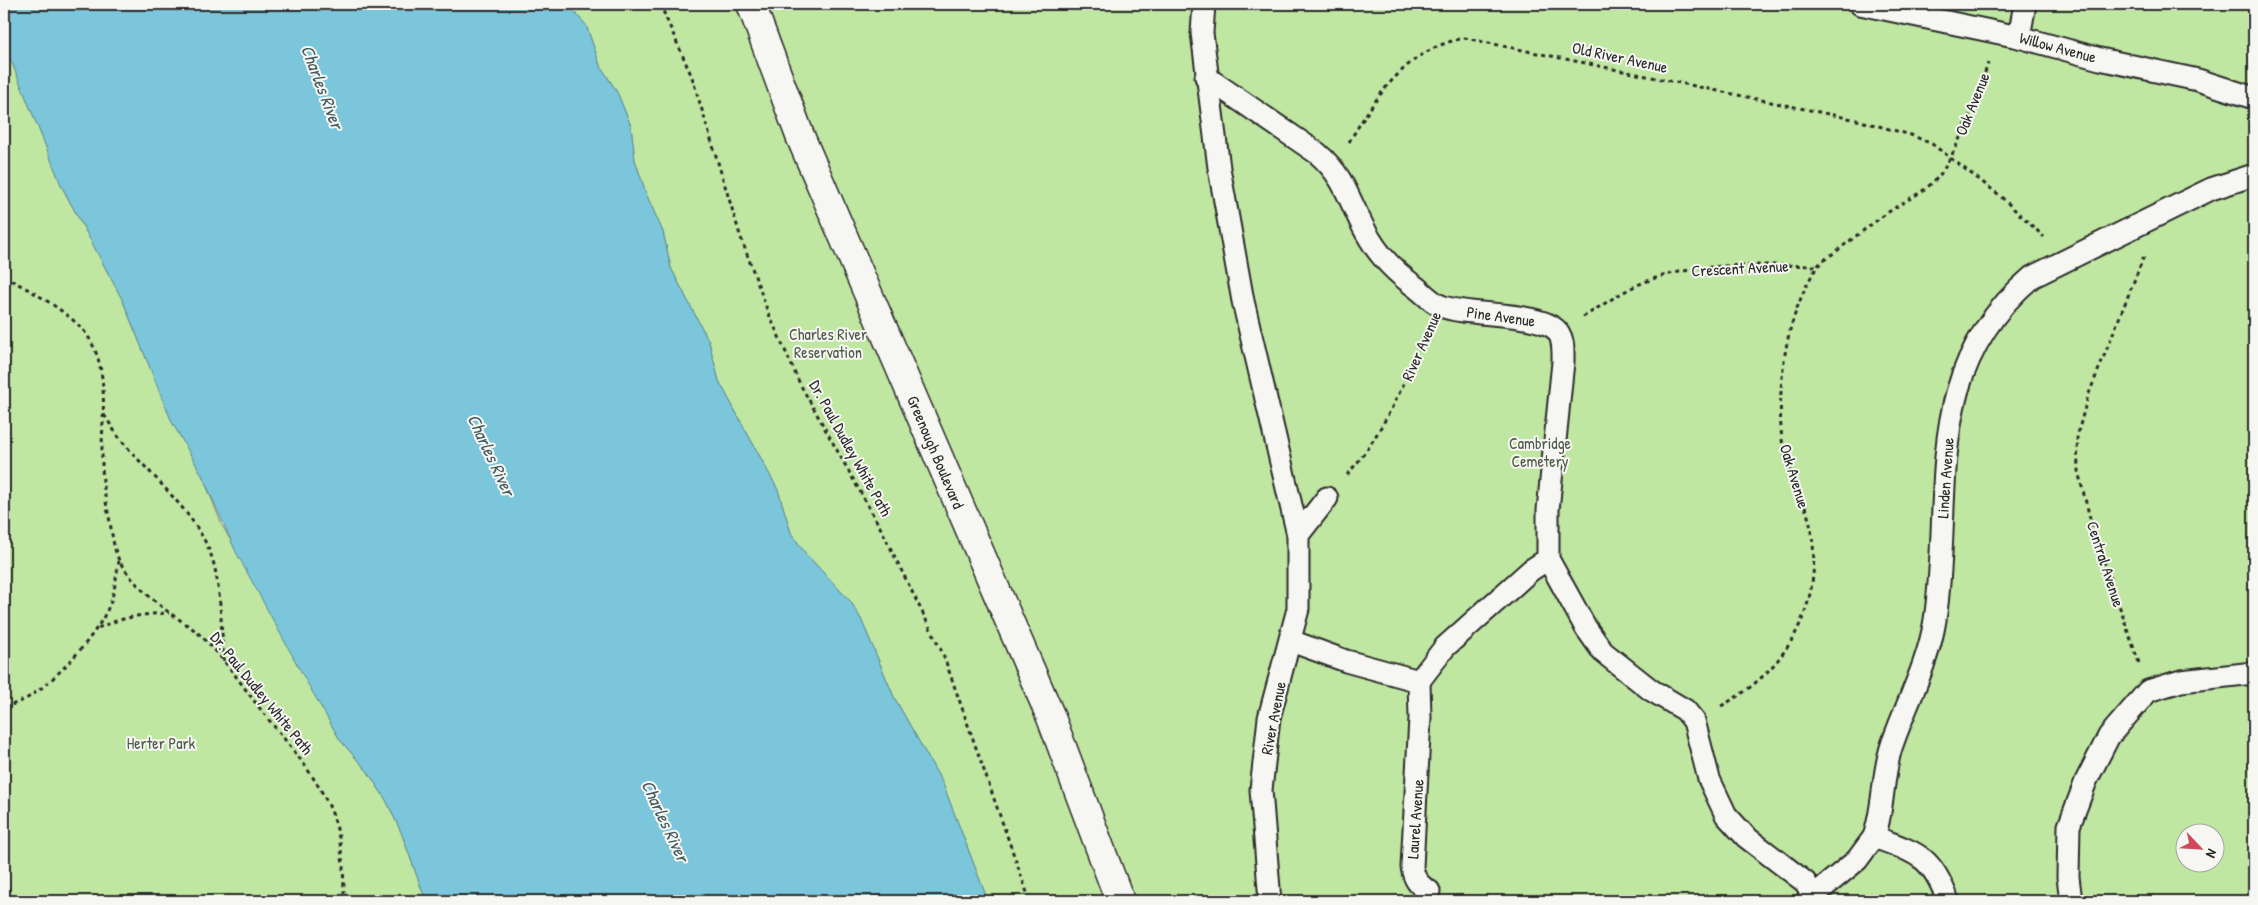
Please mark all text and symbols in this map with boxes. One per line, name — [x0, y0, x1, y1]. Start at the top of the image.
street label: Willow Avenue — [2017, 26, 2099, 68]
street label: Old River Avenue — [1570, 36, 1670, 78]
water label: Charles River — [295, 41, 351, 134]
street label: Oak Avenue — [1949, 69, 1995, 139]
street label: Crescent Avenue — [1691, 254, 1790, 282]
street label: Pine Avenue — [1465, 300, 1537, 332]
street label: River Avenue — [1396, 307, 1446, 384]
park label: Charles River Reservation — [789, 323, 867, 363]
street label: Dr. Paul Dudley White Path — [804, 376, 898, 520]
street label: Greenough Boulevard — [902, 392, 970, 512]
water label: Charles River — [462, 410, 522, 502]
park label: Cambridge Cemetery — [1509, 432, 1572, 472]
street label: Linden Avenue — [1931, 436, 1959, 519]
street label: Oak Avenue — [1775, 441, 1815, 511]
street label: Central Avenue — [2082, 518, 2130, 610]
street label: Dr. Paul Dudley White Path — [206, 627, 319, 759]
street label: River Avenue — [1255, 679, 1291, 756]
park label: Herter Park — [127, 732, 196, 754]
water label: Charles River — [636, 776, 696, 868]
street label: Laurel Avenue — [1401, 778, 1429, 860]
north arrow — [2176, 822, 2226, 872]
text: N — [2202, 846, 2222, 862]

